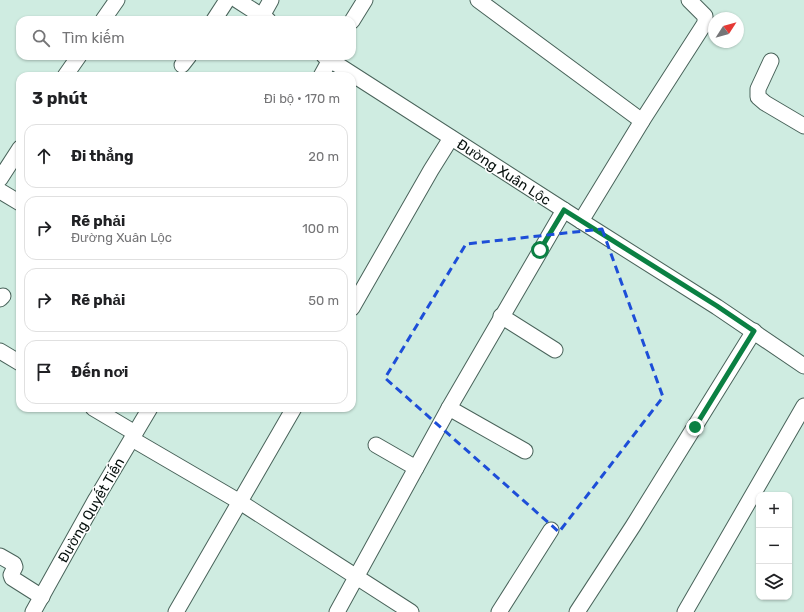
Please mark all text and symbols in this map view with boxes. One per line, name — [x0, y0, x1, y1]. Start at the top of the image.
north arrow — [708, 12, 744, 48]
search box — [16, 16, 356, 60]
icon: search — [30, 27, 52, 49]
text: Tìm kiếm — [62, 29, 125, 47]
text: 3 phút — [32, 88, 87, 108]
text: Đi bộ · 170 m — [264, 91, 340, 106]
street label: Đường Xuân Lộc — [454, 136, 554, 209]
icon: ahead — [33, 145, 55, 167]
text: Đi thẳng — [71, 147, 133, 165]
text: 20 m — [308, 149, 339, 164]
text: Rẽ phải — [71, 212, 125, 230]
icon: right — [33, 217, 55, 239]
text: 100 m — [302, 221, 339, 236]
text: Đường Xuân Lộc — [71, 230, 172, 245]
route start — [531, 241, 549, 259]
icon: right — [33, 289, 55, 311]
text: Rẽ phải — [71, 291, 125, 309]
text: 50 m — [308, 293, 339, 308]
icon: arrive — [33, 361, 55, 383]
text: Đến nơi — [71, 363, 128, 381]
route end — [686, 418, 704, 436]
street label: Đường Quyết Tiến — [54, 454, 128, 566]
map controls — [756, 492, 792, 600]
button: + — [756, 492, 792, 528]
button: − — [756, 528, 792, 564]
button: layers — [756, 564, 792, 600]

